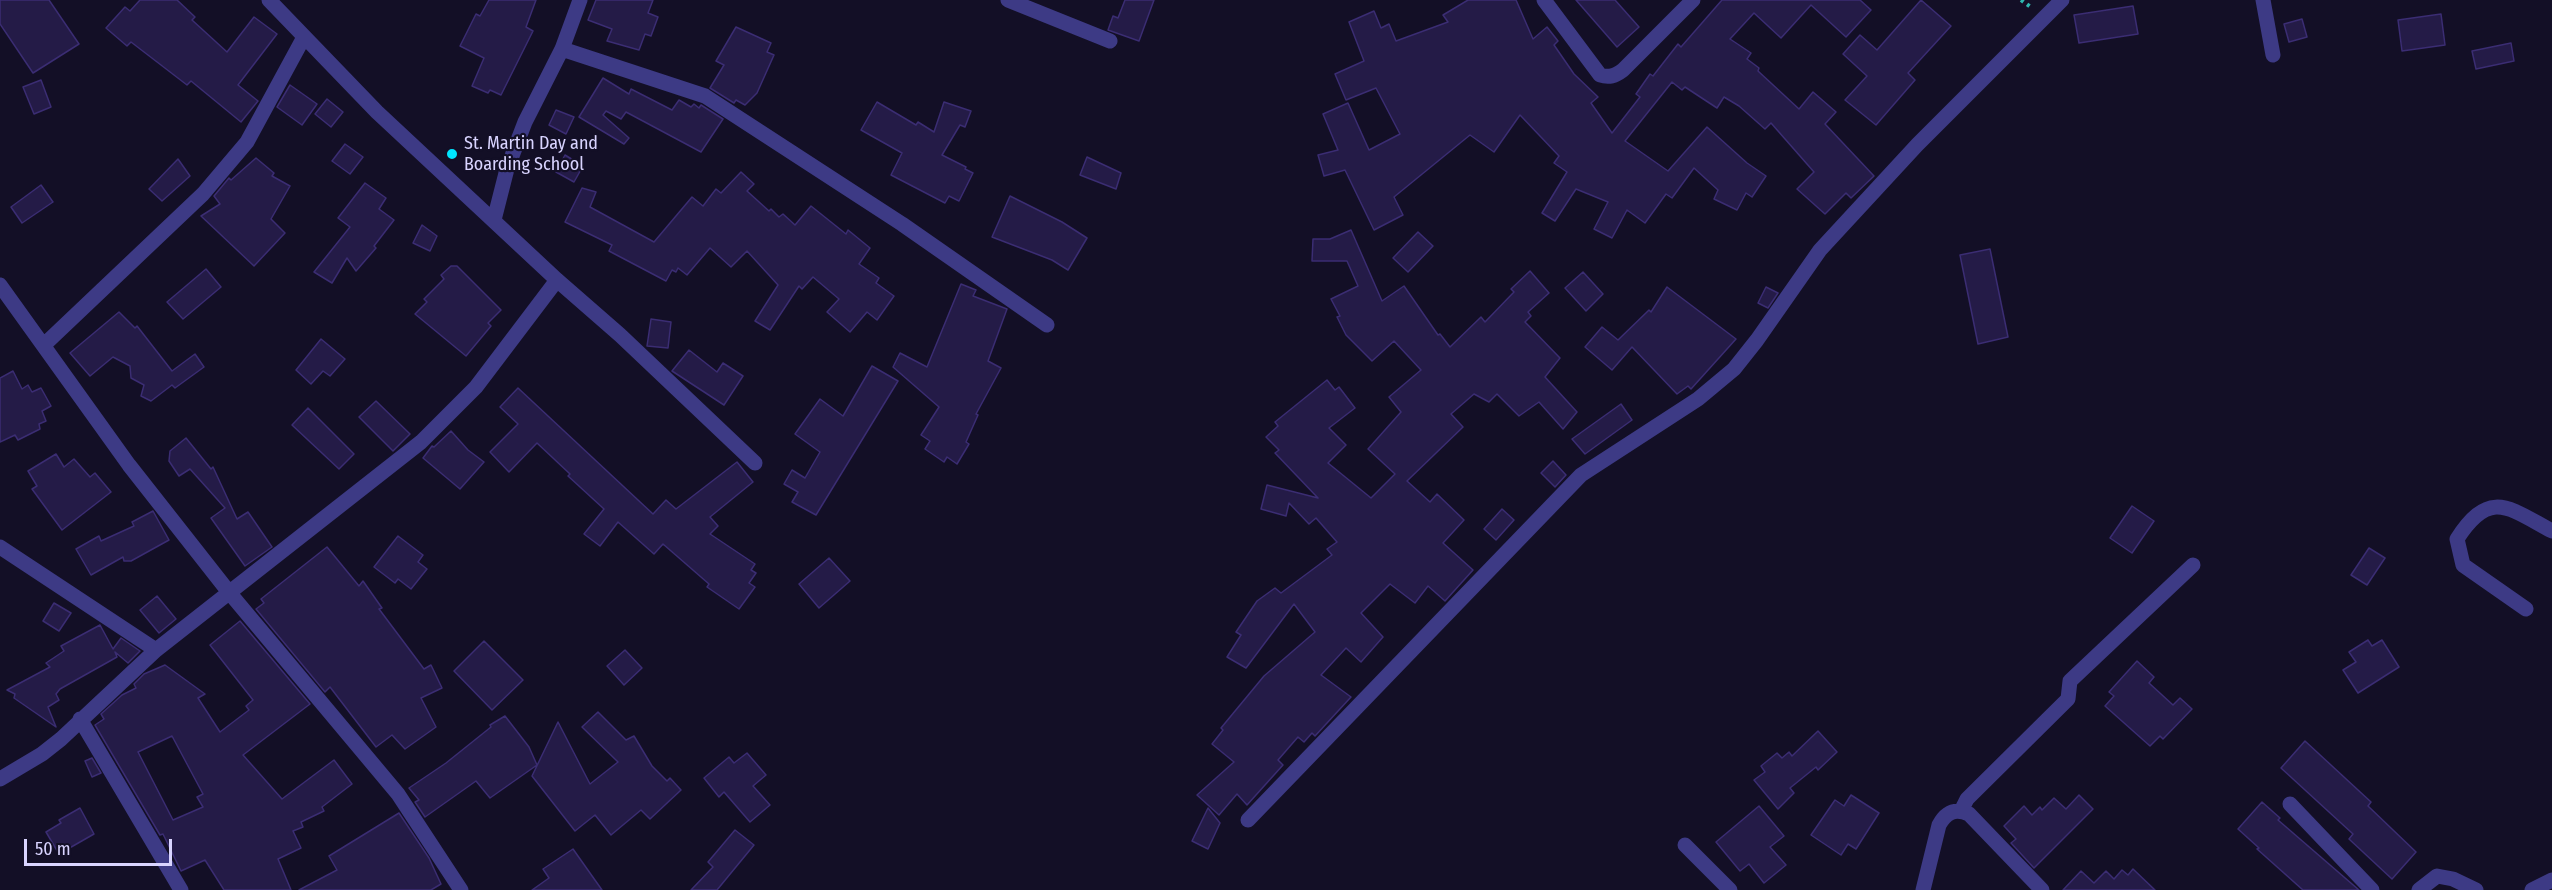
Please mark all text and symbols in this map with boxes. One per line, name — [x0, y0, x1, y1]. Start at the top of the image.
place label: St. Martin Day and Boarding School — [464, 133, 598, 176]
marker: St. Martin Day and Boarding School — [445, 147, 459, 161]
scale bar — [27, 827, 176, 865]
text: 50 m — [35, 838, 71, 860]

